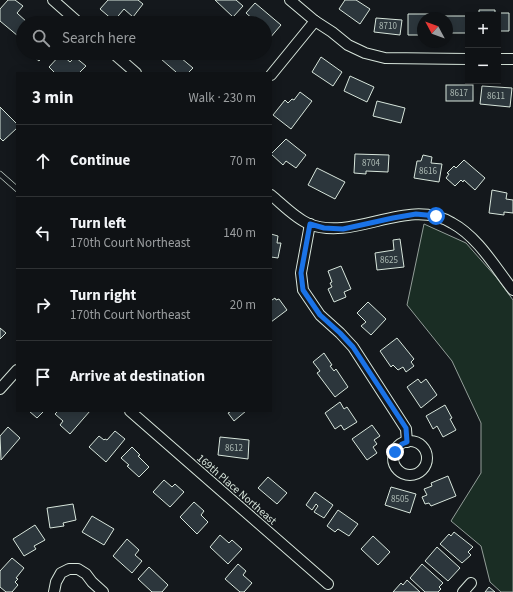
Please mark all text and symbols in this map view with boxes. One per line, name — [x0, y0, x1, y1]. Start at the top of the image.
north arrow — [417, 12, 453, 48]
map controls — [465, 12, 501, 84]
button: + — [465, 12, 501, 48]
search box — [16, 16, 272, 60]
house number: 8710 — [379, 20, 397, 33]
icon: search — [30, 27, 52, 49]
text: Search here — [62, 28, 136, 49]
button: − — [465, 48, 501, 84]
text: 3 min — [32, 86, 73, 110]
house number: 8617 — [450, 87, 468, 100]
text: Walk · 230 m — [188, 89, 256, 107]
house number: 8611 — [487, 90, 505, 103]
icon: ahead — [32, 150, 54, 172]
text: Continue — [70, 150, 130, 171]
text: 70 m — [230, 152, 256, 170]
house number: 8704 — [362, 157, 380, 170]
house number: 8616 — [419, 165, 437, 178]
route start — [427, 207, 445, 225]
text: Turn left — [70, 213, 126, 234]
icon: left — [32, 222, 54, 244]
text: 140 m — [223, 224, 256, 242]
text: 170th Court Northeast — [70, 234, 190, 252]
house number: 8625 — [380, 254, 398, 267]
text: Turn right — [70, 285, 136, 306]
icon: right — [32, 294, 54, 316]
text: 20 m — [230, 296, 256, 314]
text: 170th Court Northeast — [70, 306, 190, 324]
icon: arrive — [32, 366, 54, 388]
text: Arrive at destination — [70, 366, 205, 387]
house number: 8612 — [225, 442, 243, 455]
route end — [386, 443, 404, 461]
street label: 169th Place Northeast — [194, 451, 280, 528]
house number: 8505 — [391, 493, 409, 506]

